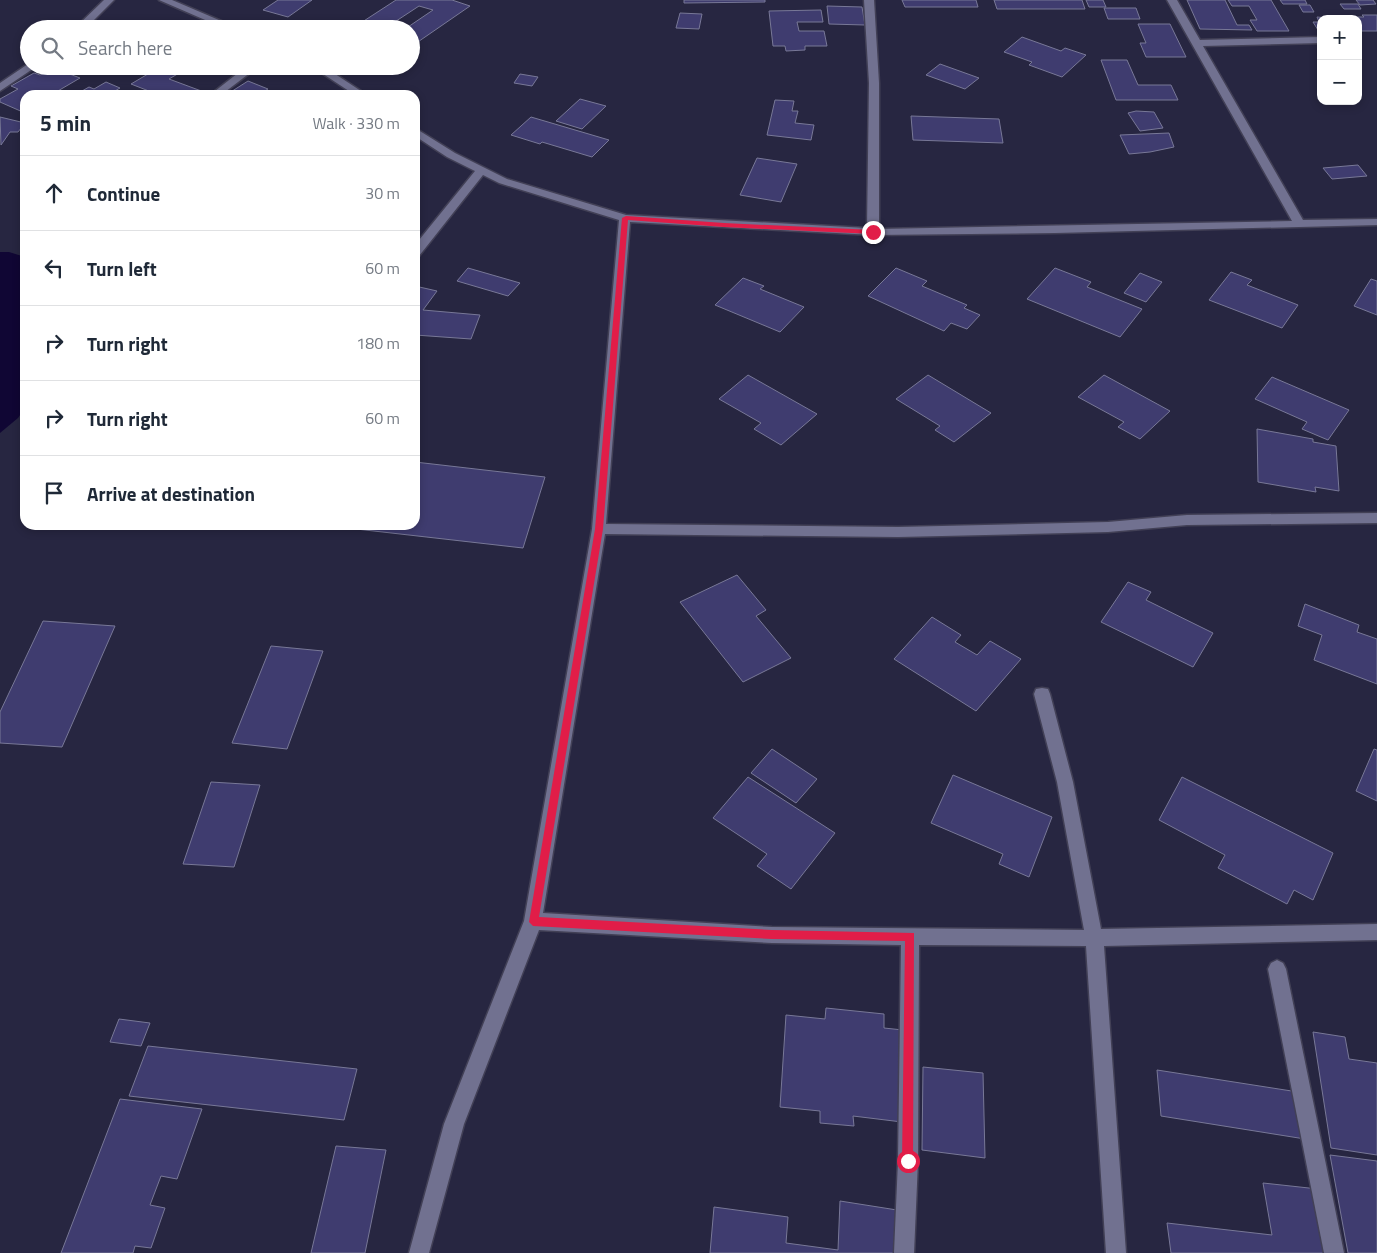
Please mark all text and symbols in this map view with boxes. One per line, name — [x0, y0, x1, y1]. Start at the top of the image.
map controls — [1317, 15, 1362, 105]
button: + — [1317, 15, 1362, 60]
search box — [20, 20, 420, 75]
text: Search here — [78, 33, 172, 62]
icon: search — [38, 34, 66, 62]
button: − — [1317, 60, 1362, 105]
text: 5 min — [40, 107, 91, 139]
text: Walk · 330 m — [312, 111, 400, 135]
icon: ahead — [40, 179, 68, 207]
text: Continue — [87, 179, 160, 208]
text: 30 m — [365, 181, 400, 205]
route end — [862, 221, 885, 244]
icon: left — [40, 254, 68, 282]
text: Turn left — [87, 254, 157, 283]
text: 60 m — [365, 256, 400, 280]
icon: right — [40, 329, 68, 357]
text: Turn right — [87, 329, 168, 358]
text: 180 m — [356, 331, 400, 355]
icon: right — [40, 404, 68, 432]
text: Turn right — [87, 404, 168, 433]
text: 60 m — [365, 406, 400, 430]
icon: arrive — [40, 479, 68, 507]
text: Arrive at destination — [87, 479, 255, 508]
route start — [897, 1150, 920, 1173]

